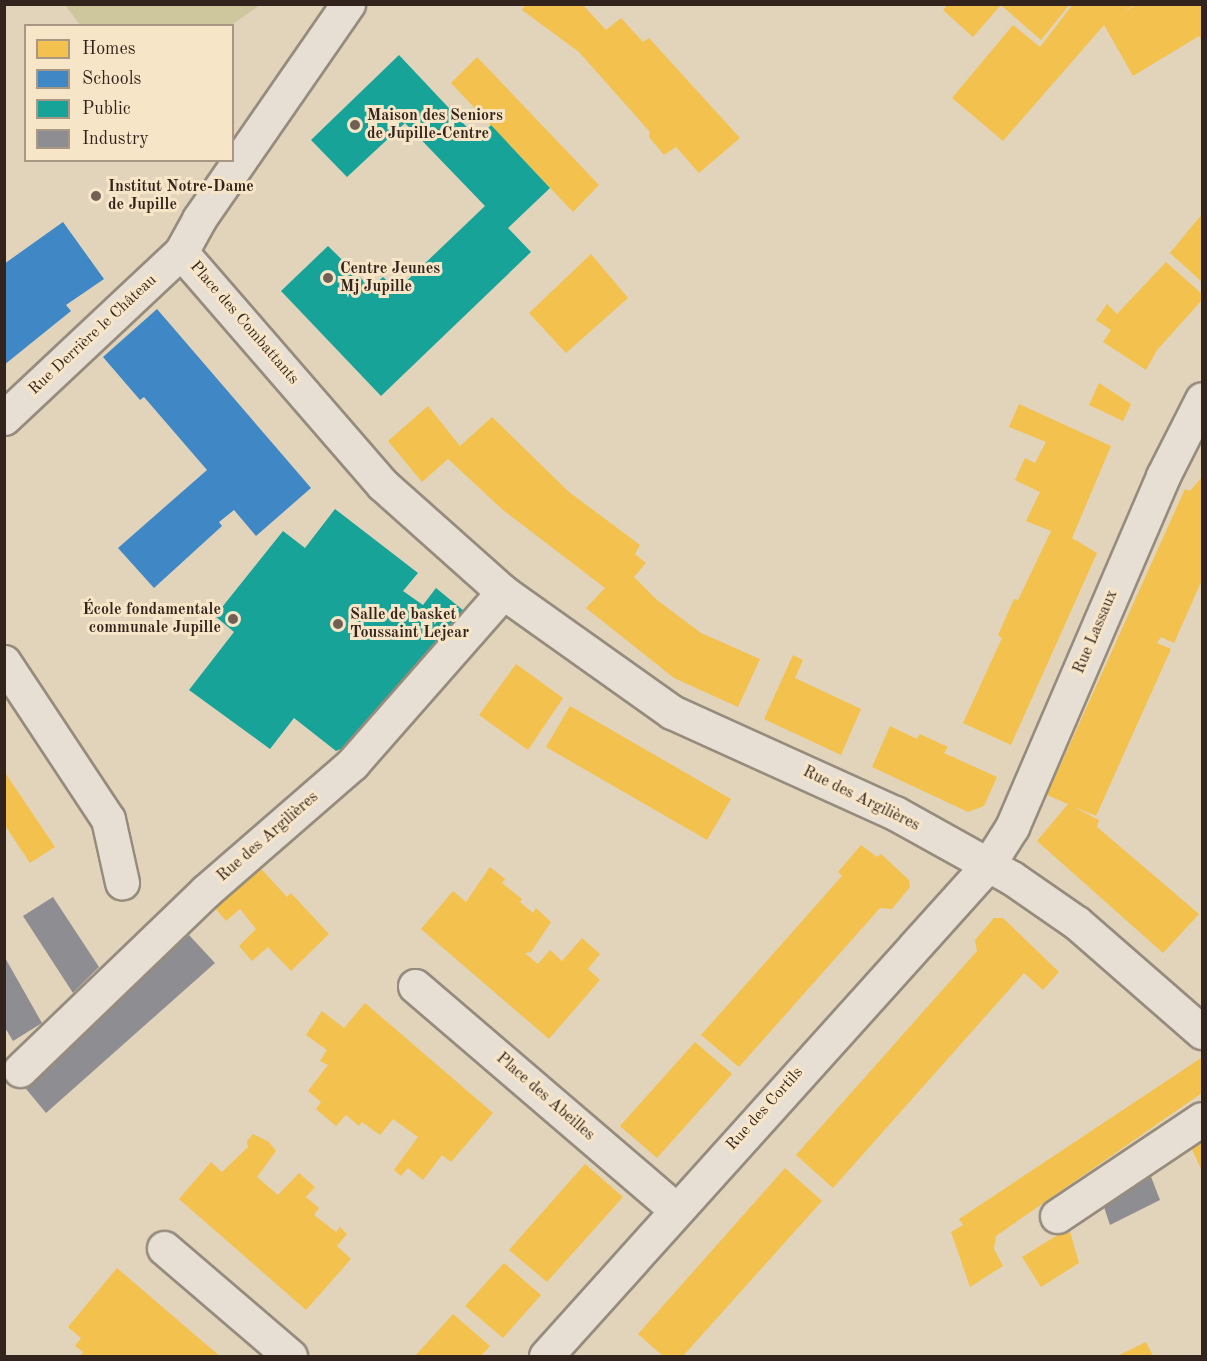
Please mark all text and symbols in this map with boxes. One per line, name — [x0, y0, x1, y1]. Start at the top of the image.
legend — [24, 24, 234, 162]
text: Homes — [82, 40, 136, 58]
text: Schools — [82, 70, 141, 88]
text: Public — [82, 100, 131, 118]
place label: Maison des Seniors de Jupille-Centre — [367, 106, 503, 144]
marker: Maison des Seniors de Jupille-Centre — [348, 118, 362, 132]
text: Industry — [82, 130, 149, 148]
place label: Institut Notre-Dame de Jupille — [108, 177, 254, 215]
marker: Institut Notre-Dame de Jupille — [89, 189, 103, 203]
street label: Place des Combattants — [185, 258, 303, 388]
place label: Centre Jeunes Mj Jupille — [340, 259, 440, 297]
street label: Rue Derrière le Château — [25, 271, 161, 399]
marker: Centre Jeunes Mj Jupille — [321, 271, 335, 285]
street label: Rue Lassaux — [1070, 587, 1122, 677]
place label: École fondamentale communale Jupille — [82, 600, 221, 638]
place label: Salle de basket Toussaint Lejear — [350, 605, 469, 643]
marker: École fondamentale communale Jupille — [226, 612, 240, 626]
marker: Salle de basket Toussaint Lejear — [331, 617, 345, 631]
street label: Rue des Argilières — [799, 762, 923, 836]
street label: Rue des Argilières — [214, 788, 322, 886]
street label: Place des Abeilles — [492, 1049, 598, 1145]
street label: Rue des Cortils — [723, 1063, 807, 1155]

